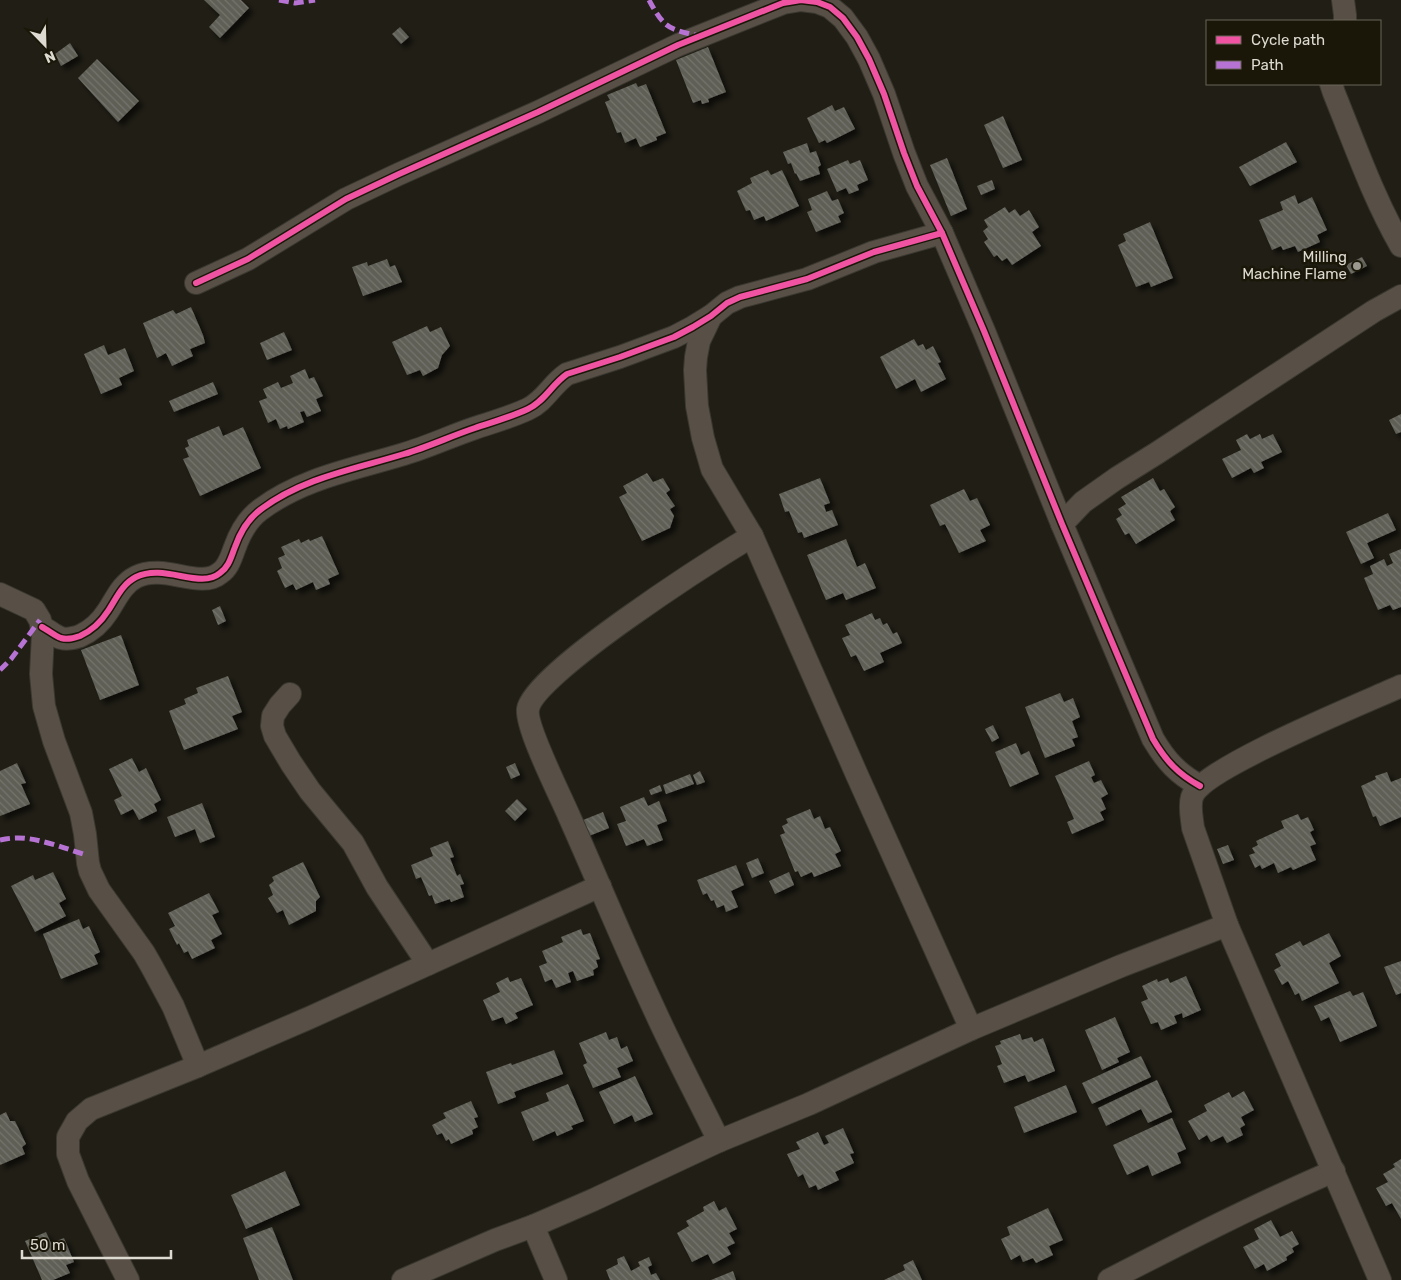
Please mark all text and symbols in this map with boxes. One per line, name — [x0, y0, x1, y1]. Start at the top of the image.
north arrow — [20, 20, 70, 70]
legend — [1206, 20, 1381, 85]
text: Cycle path — [1251, 31, 1325, 49]
text: N — [42, 47, 58, 66]
text: Path — [1251, 56, 1284, 74]
place label: Milling Machine Flame — [1242, 248, 1347, 283]
marker: Milling Machine Flame — [1351, 260, 1363, 272]
scale bar — [22, 1228, 171, 1260]
text: 50 m — [30, 1236, 65, 1254]

